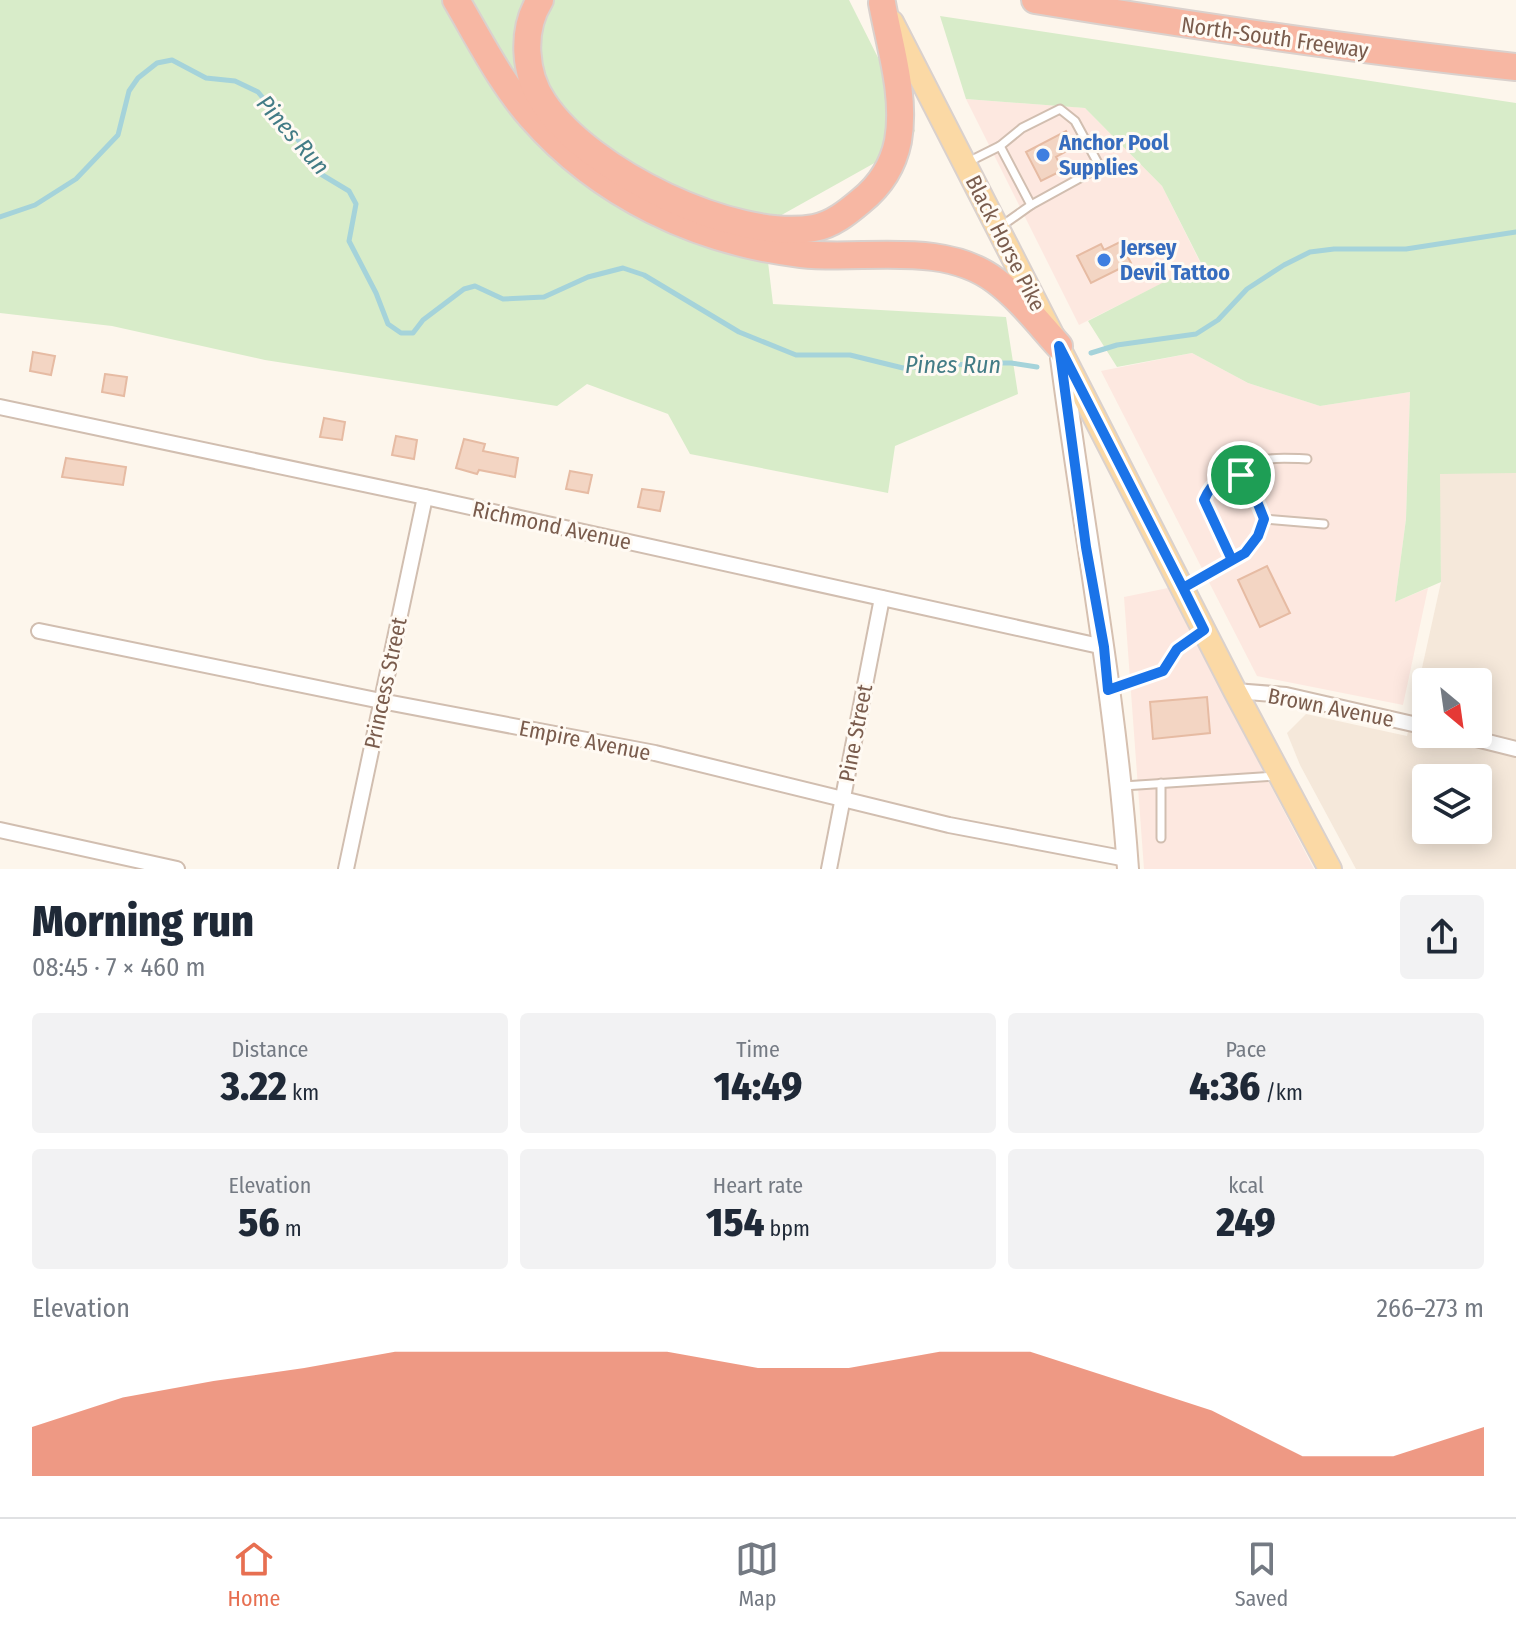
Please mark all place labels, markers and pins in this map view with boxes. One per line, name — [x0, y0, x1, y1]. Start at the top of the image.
place label: Anchor Pool Supplies — [1058, 129, 1170, 181]
marker: Anchor Pool Supplies — [1034, 146, 1052, 164]
place label: Jersey Devil Tattoo — [1119, 234, 1230, 286]
marker: Jersey Devil Tattoo — [1095, 251, 1113, 269]
pin — [1207, 441, 1275, 509]

